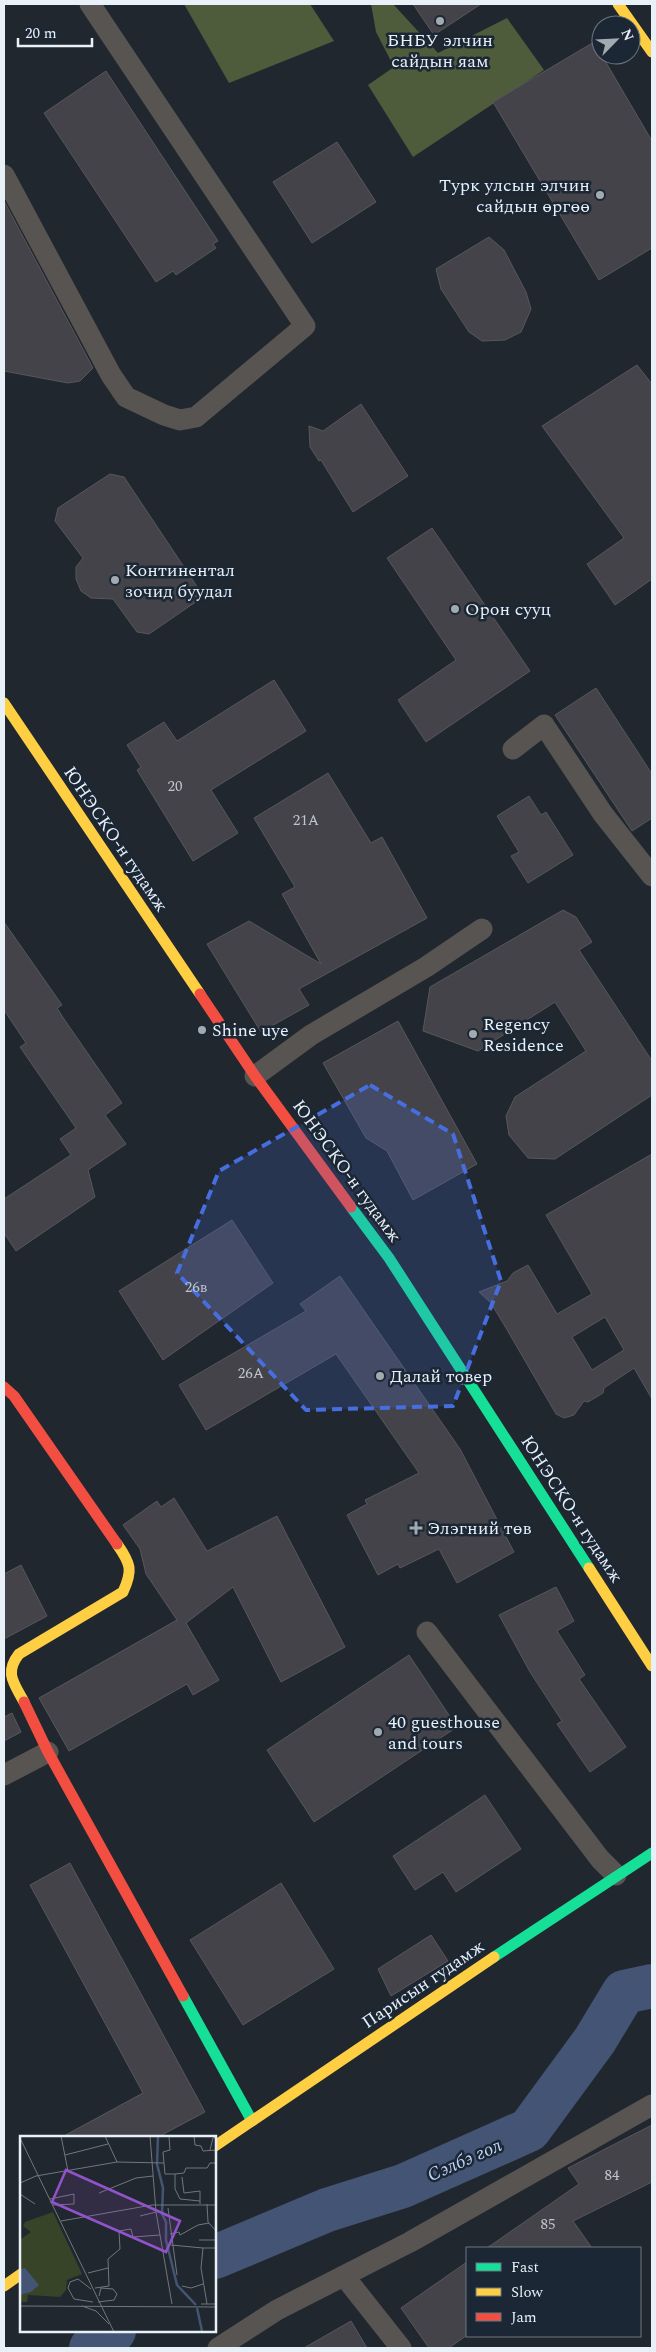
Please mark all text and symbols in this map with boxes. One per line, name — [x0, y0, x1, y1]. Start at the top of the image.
scale bar — [18, 15, 91, 47]
marker: БНБУ элчин сайдын яам — [434, 15, 446, 27]
north arrow — [591, 15, 641, 65]
text: 20 m — [25, 22, 57, 45]
text: N — [616, 25, 639, 44]
place label: БНБУ элчин сайдын яам — [387, 27, 493, 75]
place label: Турк улсын элчин сайдын өргөө — [439, 172, 590, 220]
marker: Турк улсын элчин сайдын өргөө — [594, 189, 606, 201]
place label: Континентал зочид буудал — [125, 557, 235, 605]
marker: Континентал зочид буудал — [109, 574, 121, 586]
place label: Орон сууц — [465, 596, 551, 623]
marker: Орон сууц — [449, 603, 461, 615]
street label: ЮНЭСКО-н гудамж — [57, 761, 175, 918]
house number: 20 — [167, 775, 183, 798]
house number: 21A — [293, 809, 319, 832]
place label: Regency Residence — [483, 1011, 564, 1059]
place label: Shine uye — [212, 1017, 289, 1044]
marker: Shine uye — [196, 1024, 208, 1036]
marker: Regency Residence — [467, 1028, 479, 1040]
street label: ЮНЭСКО-н гудамж — [285, 1094, 408, 1248]
house number: 26в — [185, 1276, 208, 1299]
house number: 26A — [238, 1362, 264, 1385]
place label: Далай товер — [390, 1363, 492, 1390]
marker: Далай товер — [374, 1370, 386, 1382]
street label: ЮНЭСКО-н гудамж — [514, 1430, 629, 1588]
place label: Элэгний төв — [427, 1515, 531, 1542]
marker: Элэгний төв — [409, 1521, 423, 1535]
place label: 40 guesthouse and tours — [388, 1709, 500, 1757]
marker: 40 guesthouse and tours — [372, 1726, 384, 1738]
street label: Парисын гудамж — [356, 1933, 490, 2036]
water label: Сэлбэ гол — [423, 2131, 507, 2190]
inset map — [20, 2136, 216, 2332]
house number: 84 — [604, 2164, 620, 2187]
house number: 85 — [540, 2213, 556, 2236]
legend — [466, 2247, 641, 2337]
text: Fast — [511, 2256, 539, 2279]
text: Slow — [511, 2281, 543, 2304]
text: Jam — [511, 2306, 537, 2329]

